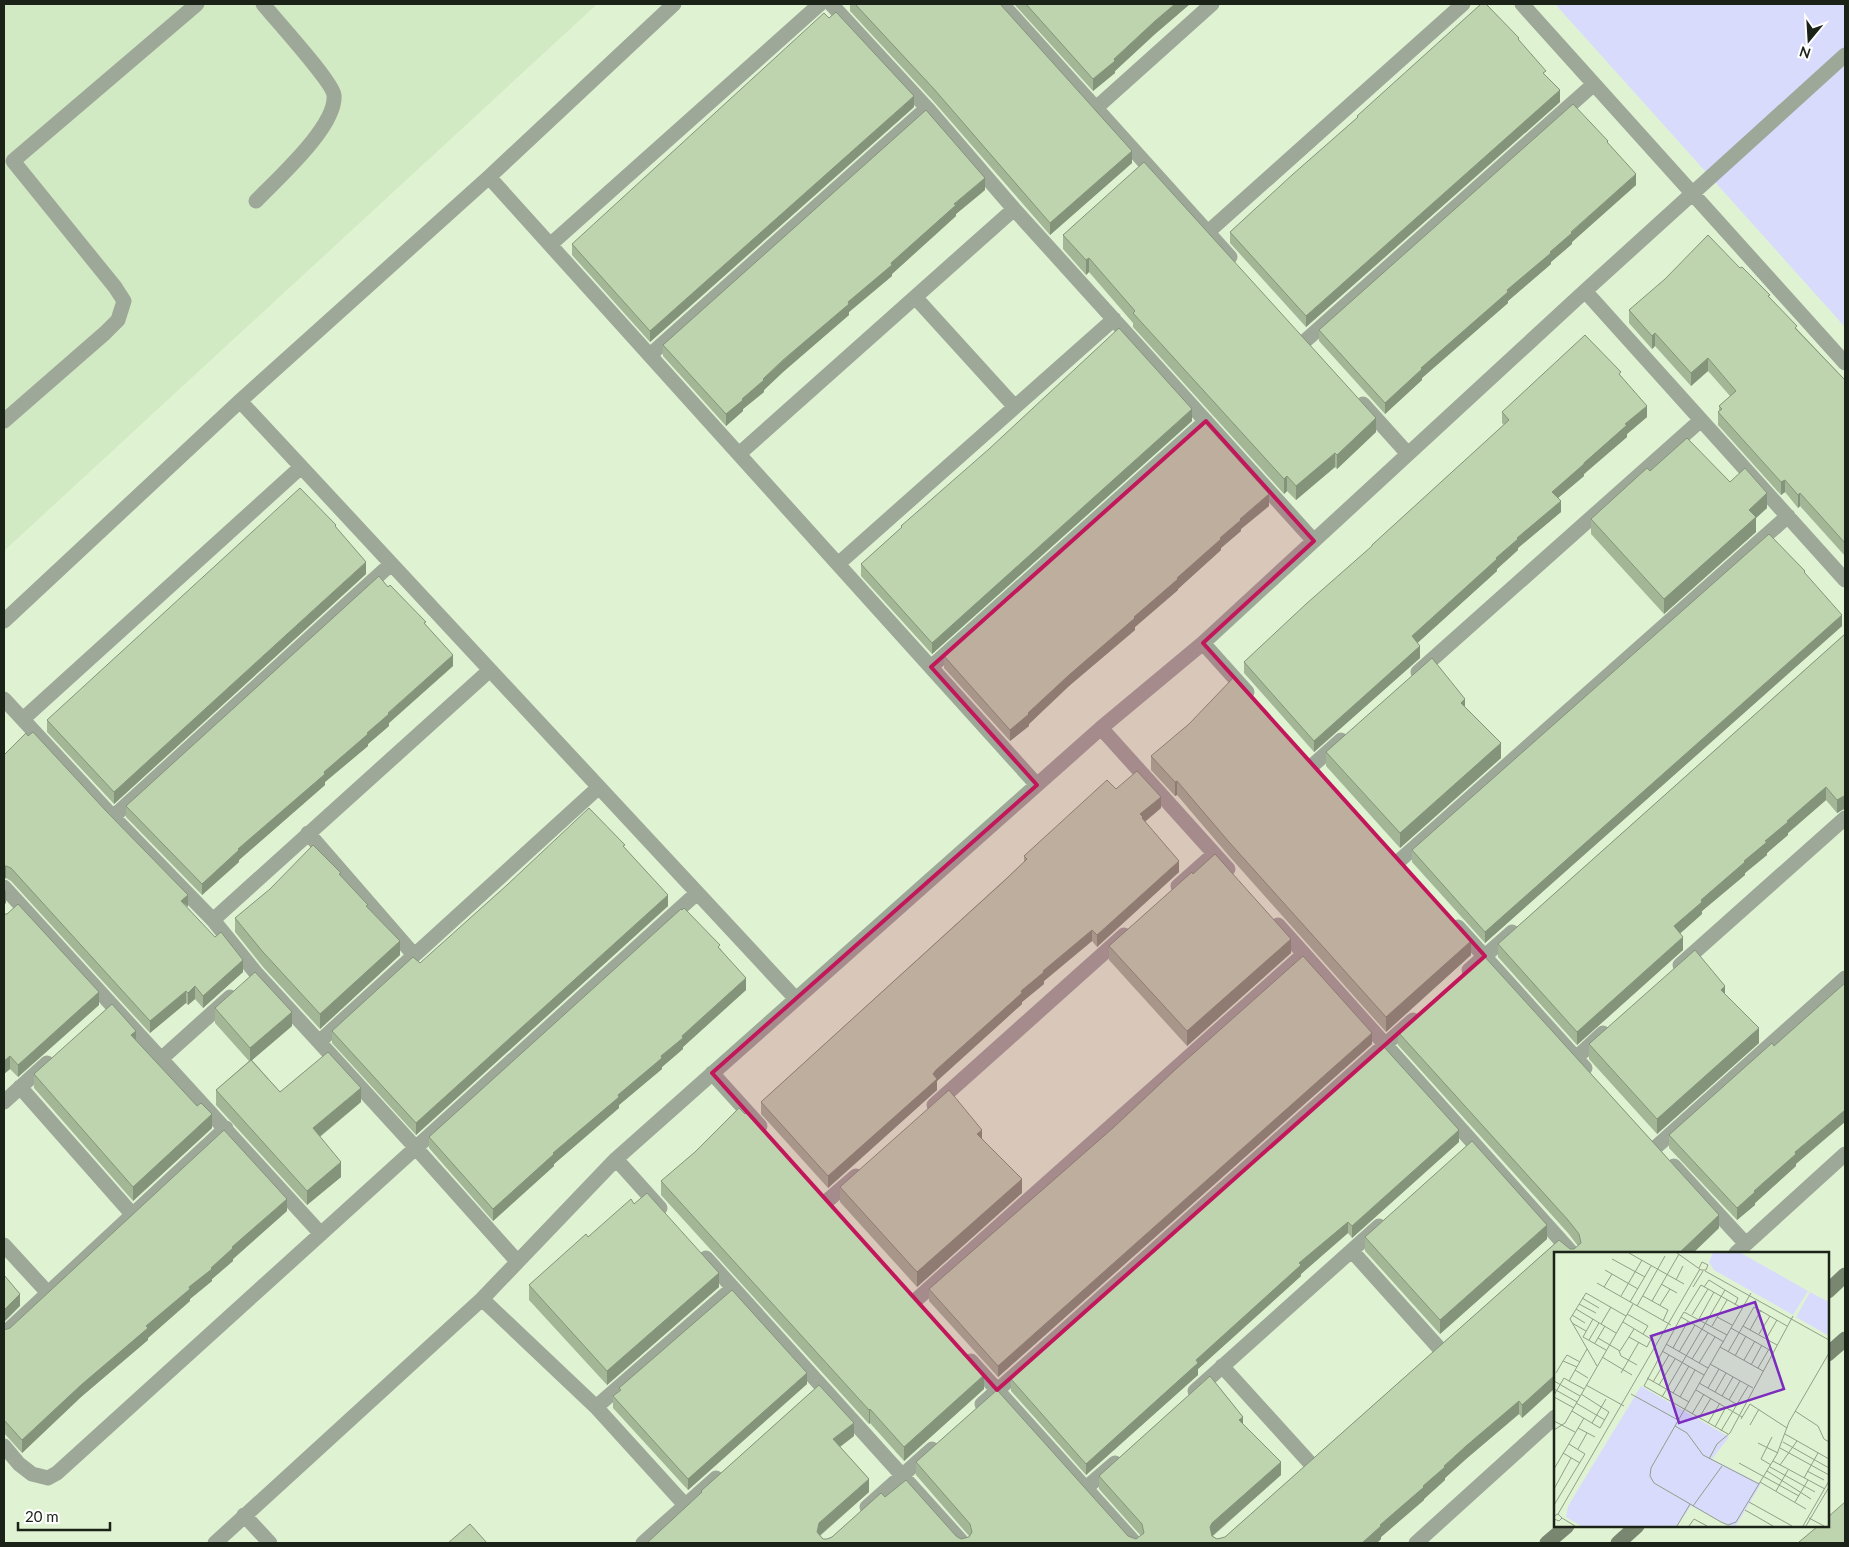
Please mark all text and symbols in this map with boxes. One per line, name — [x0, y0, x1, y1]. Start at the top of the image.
north arrow — [1784, 15, 1834, 65]
text: N — [1797, 43, 1813, 63]
inset map — [1554, 1252, 1829, 1527]
scale bar — [18, 1500, 110, 1532]
text: 20 m — [25, 1507, 59, 1525]

